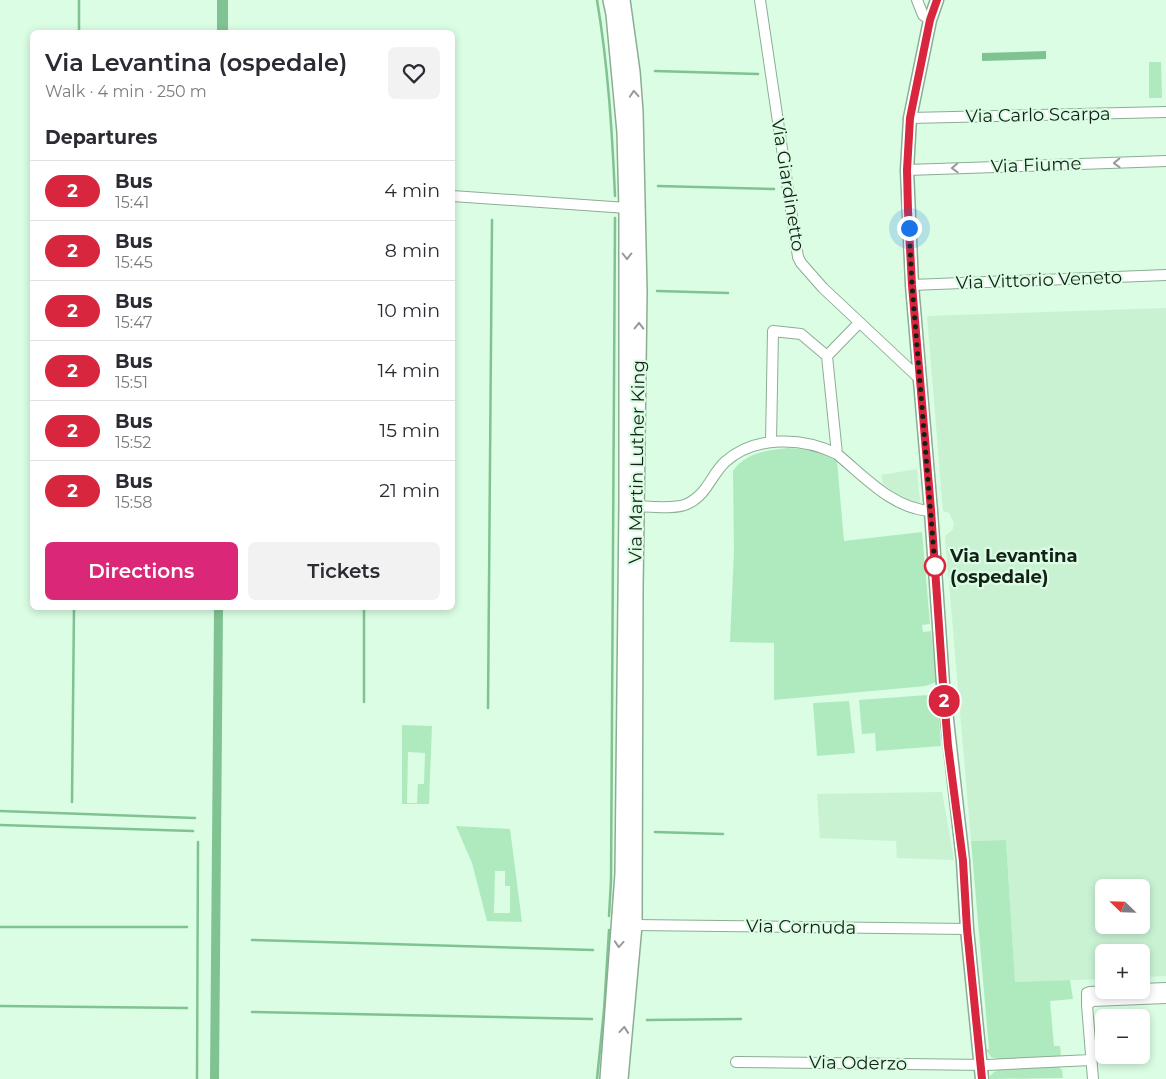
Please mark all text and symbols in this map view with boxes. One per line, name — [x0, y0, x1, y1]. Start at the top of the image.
button: heart — [388, 47, 440, 99]
text: Via Levantina (ospedale) — [45, 48, 347, 77]
text: Walk · 4 min · 250 m — [45, 82, 207, 101]
one-way arrow — [628, 89, 639, 97]
street label: Via Carlo Scarpa — [965, 103, 1111, 127]
street label: Via Giardinetto — [767, 117, 809, 253]
text: Departures — [45, 126, 157, 149]
street label: Via Fiume — [990, 152, 1082, 178]
one-way arrow — [1113, 158, 1121, 168]
one-way arrow — [951, 163, 958, 173]
text: Bus — [115, 170, 153, 193]
text: 4 min — [384, 179, 440, 202]
text: 2 — [67, 180, 78, 202]
text: 15:41 — [115, 193, 149, 212]
your location — [897, 216, 922, 241]
text: Bus — [115, 230, 153, 253]
text: 8 min — [385, 239, 440, 262]
text: 2 — [67, 240, 78, 262]
text: 15:45 — [115, 253, 153, 272]
one-way arrow — [622, 253, 632, 261]
street label: Via Vittorio Veneto — [955, 266, 1123, 294]
text: Bus — [115, 290, 153, 313]
text: 10 min — [377, 299, 440, 322]
text: 2 — [67, 300, 78, 322]
text: 15:47 — [115, 313, 152, 332]
one-way arrow — [634, 322, 644, 330]
text: Bus — [115, 350, 153, 373]
text: 14 min — [377, 359, 440, 382]
text: 2 — [67, 360, 78, 382]
street label: Via Martin Luther King — [624, 360, 650, 564]
text: 15:51 — [115, 373, 148, 392]
text: Bus — [115, 410, 153, 433]
text: 15 min — [379, 419, 440, 442]
text: 2 — [67, 420, 78, 442]
text: 15:52 — [115, 433, 151, 452]
text: Bus — [115, 470, 153, 493]
text: 21 min — [379, 479, 440, 502]
text: 2 — [67, 480, 78, 502]
text: 15:58 — [115, 493, 153, 512]
button: Directions — [45, 542, 238, 600]
button: Tickets — [248, 542, 440, 600]
place label: Via Levantina (ospedale) — [949, 545, 1078, 588]
marker: Via Levantina (ospedale) — [924, 555, 946, 577]
line badge: 2 — [928, 685, 960, 717]
text: 2 — [939, 690, 949, 712]
north arrow — [1095, 879, 1150, 934]
map controls — [1095, 879, 1150, 1064]
street label: Via Cornuda — [746, 915, 856, 939]
one-way arrow — [614, 940, 625, 948]
button: + — [1095, 944, 1150, 999]
button: − — [1095, 1009, 1150, 1064]
one-way arrow — [619, 1026, 630, 1034]
street label: Via Oderzo — [809, 1051, 907, 1075]

